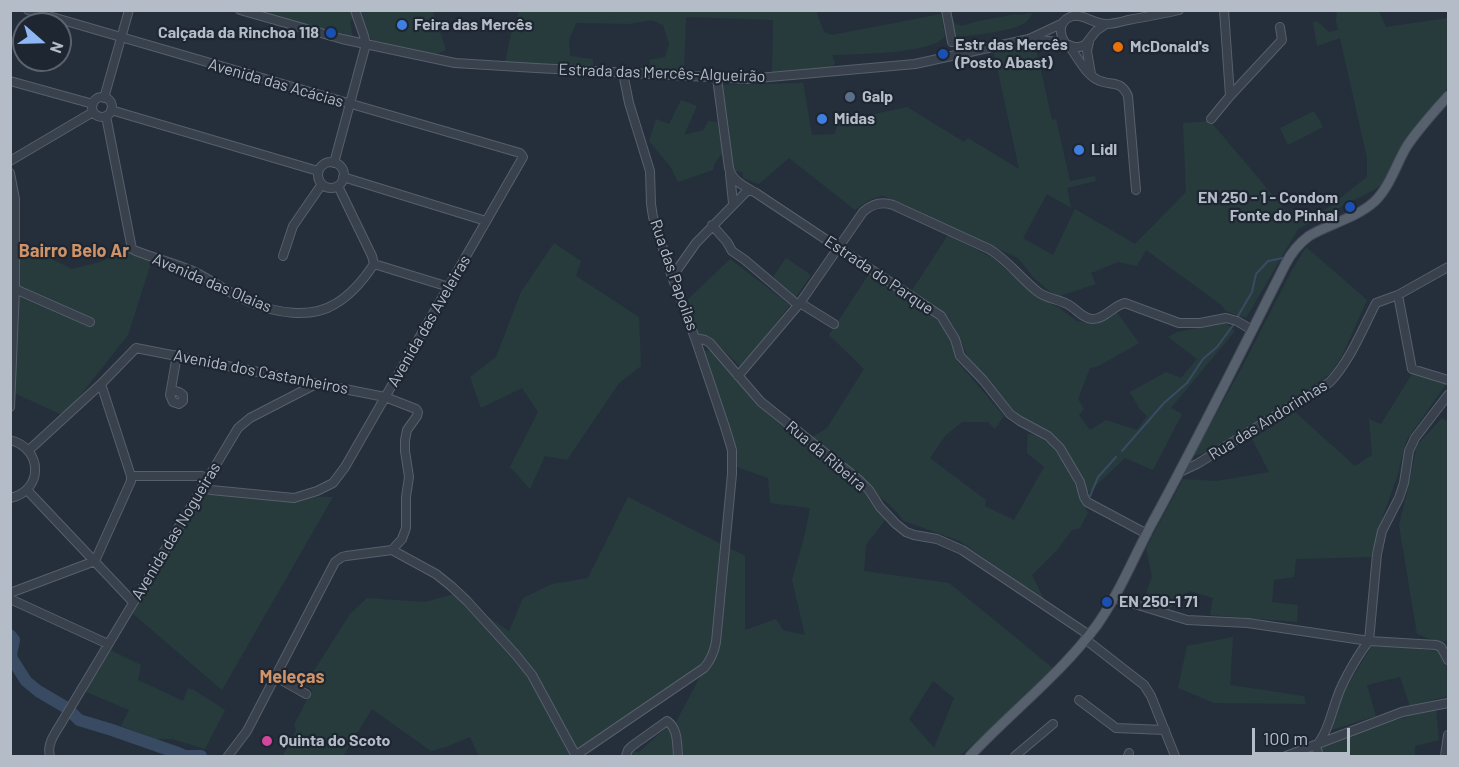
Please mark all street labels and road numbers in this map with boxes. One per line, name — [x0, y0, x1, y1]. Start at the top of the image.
street label: Avenida das Acácias — [206, 54, 346, 112]
street label: Estrada das Mercês-Algueirão — [558, 60, 766, 86]
street label: Rua das Papoilas — [646, 217, 702, 333]
street label: Estrada do Parque — [821, 232, 937, 318]
street label: Avenida das Olaias — [150, 249, 274, 317]
street label: Avenida das Aveleiras — [383, 252, 475, 390]
street label: Avenida dos Castanheiros — [172, 346, 350, 398]
street label: Rua das Andorinhas — [1205, 376, 1331, 464]
street label: Rua da Ribeira — [782, 417, 870, 495]
street label: Avenida das Nogueiras — [127, 459, 225, 603]

